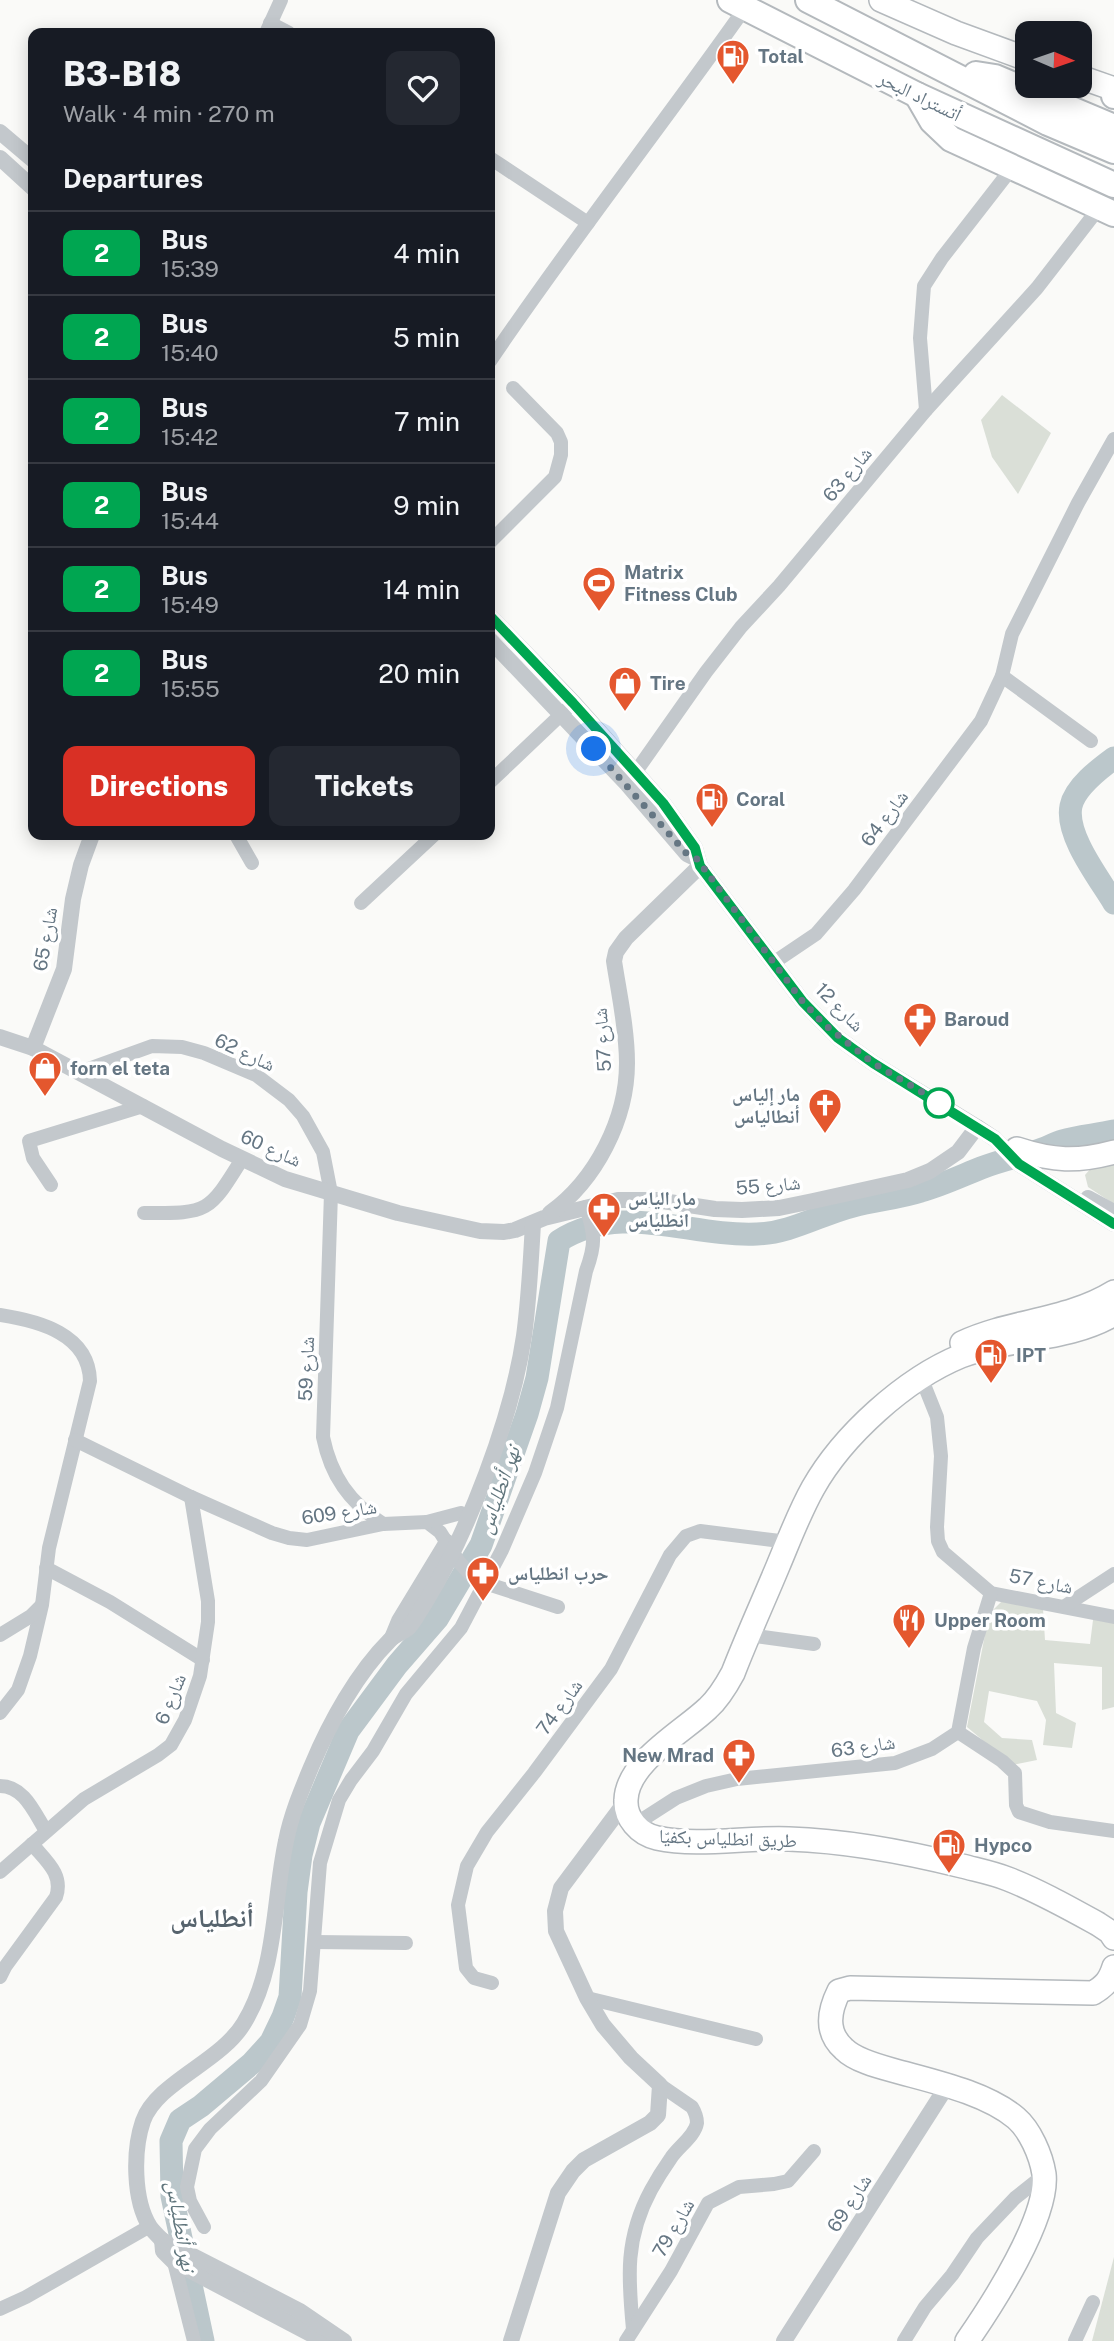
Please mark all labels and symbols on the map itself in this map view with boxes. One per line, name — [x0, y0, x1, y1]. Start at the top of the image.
north arrow — [1015, 21, 1092, 98]
fuel station icon: Total — [714, 37, 752, 86]
place label: Total — [758, 45, 804, 67]
street label: أتستراد البحر — [874, 66, 965, 126]
street label: شارع 63 — [818, 442, 877, 506]
place label: Matrix Fitness Club — [624, 561, 738, 605]
sports icon: Matrix Fitness Club — [580, 564, 618, 613]
shop icon: Tire — [606, 664, 644, 713]
place label: Tire — [650, 672, 686, 694]
your location — [576, 731, 611, 766]
fuel station icon: Coral — [693, 780, 731, 829]
street label: شارع 64 — [856, 786, 913, 851]
place label: Coral — [736, 788, 785, 810]
street label: شارع 65 — [29, 905, 62, 973]
street label: شارع 12 — [810, 978, 869, 1037]
pharmacy icon: Baroud — [901, 1000, 939, 1049]
street label: شارع 57 — [589, 1007, 616, 1073]
place label: Baroud — [944, 1008, 1009, 1030]
street label: شارع 62 — [211, 1029, 279, 1076]
shop icon: forn el teta — [26, 1049, 64, 1098]
place label: forn el teta — [70, 1057, 170, 1079]
place label: مار إلياس أنطالياس — [732, 1083, 800, 1128]
church icon: مار إلياس أنطالياس — [806, 1086, 844, 1135]
unlabelled marker — [924, 1088, 954, 1118]
street label: شارع 60 — [237, 1125, 305, 1172]
street label: شارع 55 — [735, 1171, 801, 1200]
place label: مار الياس انطلياس — [628, 1187, 696, 1232]
pharmacy icon: مار الياس انطلياس — [585, 1190, 623, 1239]
street label: شارع 59 — [294, 1336, 319, 1402]
fuel station icon: IPT — [972, 1336, 1010, 1385]
place label: IPT — [1016, 1344, 1046, 1366]
water label: نهر أنطلياس — [472, 1440, 527, 1537]
street label: شارع 609 — [300, 1495, 378, 1530]
pharmacy icon: حرب انطلياس — [464, 1554, 502, 1603]
place label: حرب انطلياس — [508, 1562, 609, 1585]
street label: شارع 57 — [1007, 1564, 1075, 1599]
restaurant icon: Upper Room — [890, 1601, 928, 1650]
place label: Upper Room — [934, 1609, 1046, 1631]
street label: شارع 6 — [150, 1671, 191, 1728]
street label: شارع 74 — [531, 1675, 587, 1740]
street label: شارع 63 — [830, 1731, 897, 1762]
pharmacy icon: New Mrad — [720, 1736, 758, 1785]
place label: New Mrad — [622, 1744, 714, 1766]
street label: طريق انطلياس بكفيّا — [658, 1825, 798, 1852]
fuel station icon: Hypco — [930, 1826, 968, 1875]
place label: Hypco — [974, 1834, 1032, 1856]
district label: أنطلياس — [170, 1902, 254, 1934]
street label: شارع 69 — [822, 2170, 877, 2237]
water label: نهر أنطلياس — [160, 2179, 202, 2276]
street label: شارع 79 — [648, 2195, 699, 2262]

